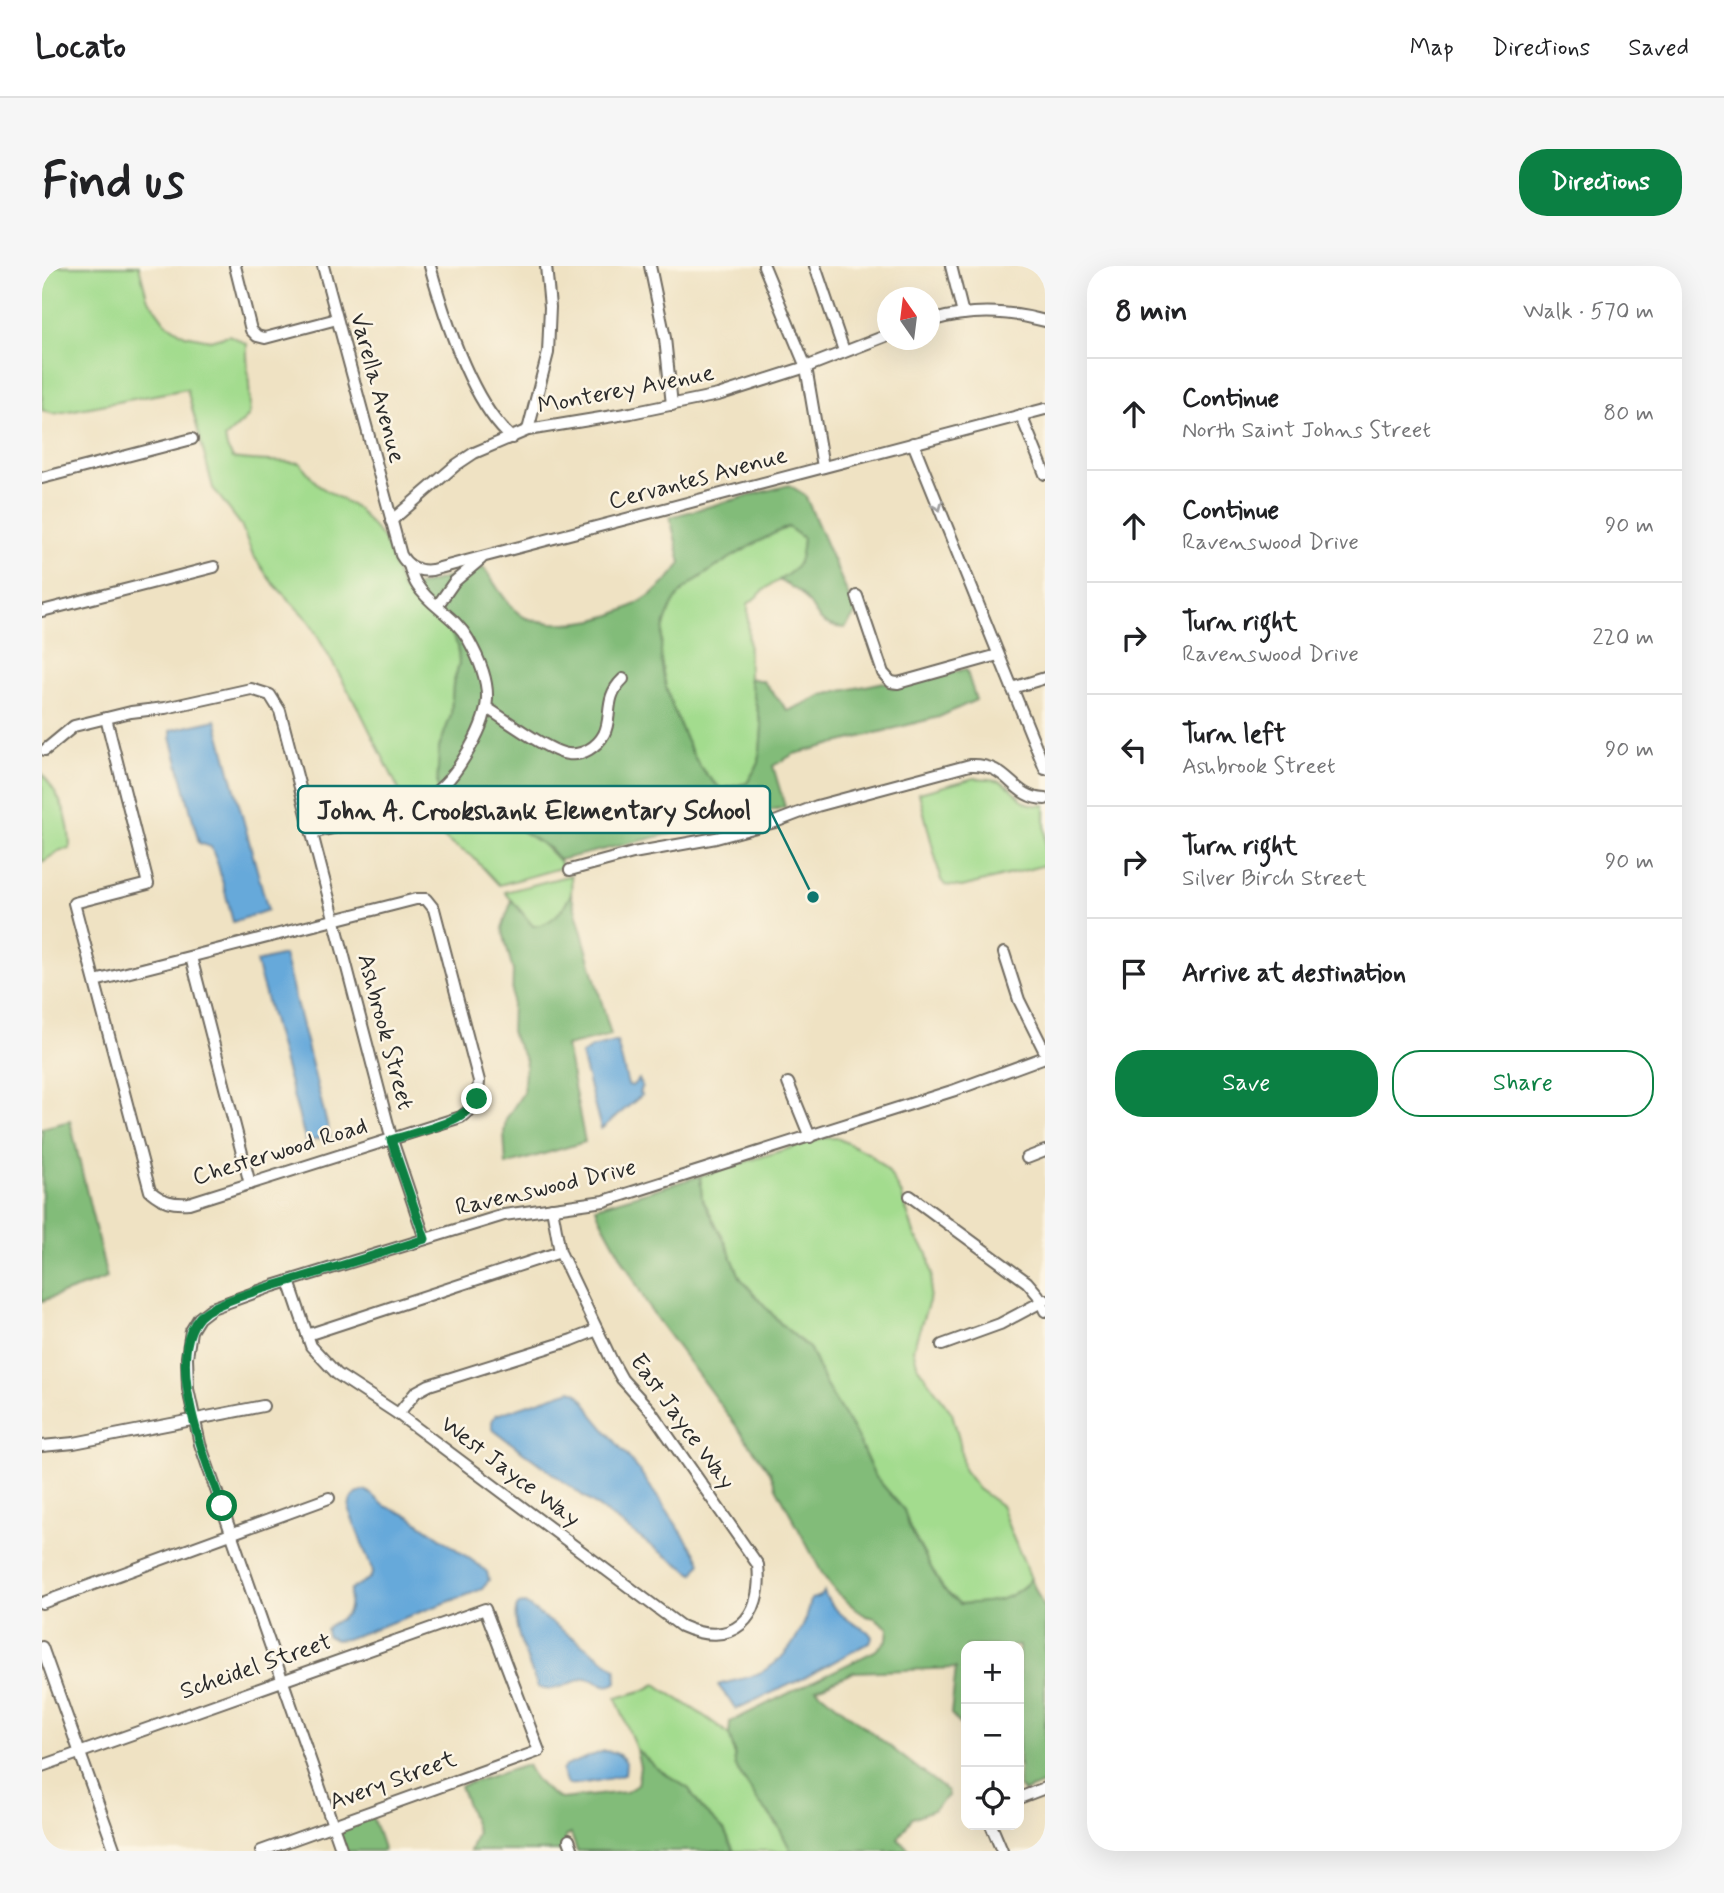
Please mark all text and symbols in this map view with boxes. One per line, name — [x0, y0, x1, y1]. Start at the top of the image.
text: Locato — [35, 26, 126, 70]
text: Map — [1410, 33, 1454, 64]
text: Directions — [1492, 33, 1590, 64]
text: Saved — [1628, 33, 1689, 64]
button: Directions — [1519, 149, 1682, 216]
text: Find us — [42, 150, 185, 215]
north arrow — [877, 287, 940, 350]
text: 8 min — [1115, 292, 1188, 331]
text: Walk · 570 m — [1523, 297, 1654, 327]
street label: Varella Avenue — [342, 309, 412, 467]
street label: Monterey Avenue — [535, 358, 717, 422]
text: Continue — [1182, 382, 1279, 416]
icon: ahead — [1115, 395, 1153, 433]
text: 80 m — [1603, 399, 1654, 429]
text: North Saint Johns Street — [1182, 416, 1431, 446]
street label: Cervantes Avenue — [605, 440, 791, 518]
text: Continue — [1182, 494, 1279, 528]
one-way arrow — [930, 500, 944, 512]
icon: ahead — [1115, 507, 1153, 545]
text: 90 m — [1605, 511, 1654, 541]
text: Ravenswood Drive — [1182, 528, 1359, 558]
text: Turn right — [1182, 606, 1298, 640]
icon: right — [1115, 619, 1153, 657]
text: 220 m — [1592, 623, 1654, 653]
text: Ravenswood Drive — [1182, 640, 1359, 670]
text: Turn left — [1182, 718, 1286, 752]
icon: left — [1115, 731, 1153, 769]
text: 90 m — [1605, 735, 1654, 765]
text: Ashbrook Street — [1182, 752, 1335, 782]
callout: John A. Crookshank Elementary School — [298, 786, 770, 833]
text: John A. Crookshank Elementary School — [317, 795, 751, 829]
text: Turn right — [1182, 830, 1298, 864]
icon: right — [1115, 843, 1153, 881]
text: 90 m — [1605, 847, 1654, 877]
text: Silver Birch Street — [1182, 864, 1367, 894]
street label: Ashbrook Street — [349, 951, 421, 1113]
icon: arrive — [1115, 955, 1153, 993]
text: Arrive at destination — [1182, 957, 1406, 991]
button: Save — [1115, 1050, 1378, 1117]
button: Share — [1392, 1050, 1654, 1117]
route end — [461, 1083, 492, 1114]
street label: Chesterwood Road — [189, 1111, 371, 1193]
street label: Ravenswood Drive — [453, 1152, 639, 1224]
street label: East Jayce Way — [622, 1348, 742, 1496]
street label: West Jayce Way — [434, 1409, 586, 1535]
route start — [206, 1490, 237, 1521]
street label: Scheidel Street — [176, 1627, 336, 1707]
map controls — [961, 1641, 1024, 1830]
button: + — [961, 1641, 1024, 1704]
button: − — [961, 1704, 1024, 1767]
street label: Avery Street — [325, 1744, 461, 1818]
button: locate — [961, 1767, 1024, 1830]

